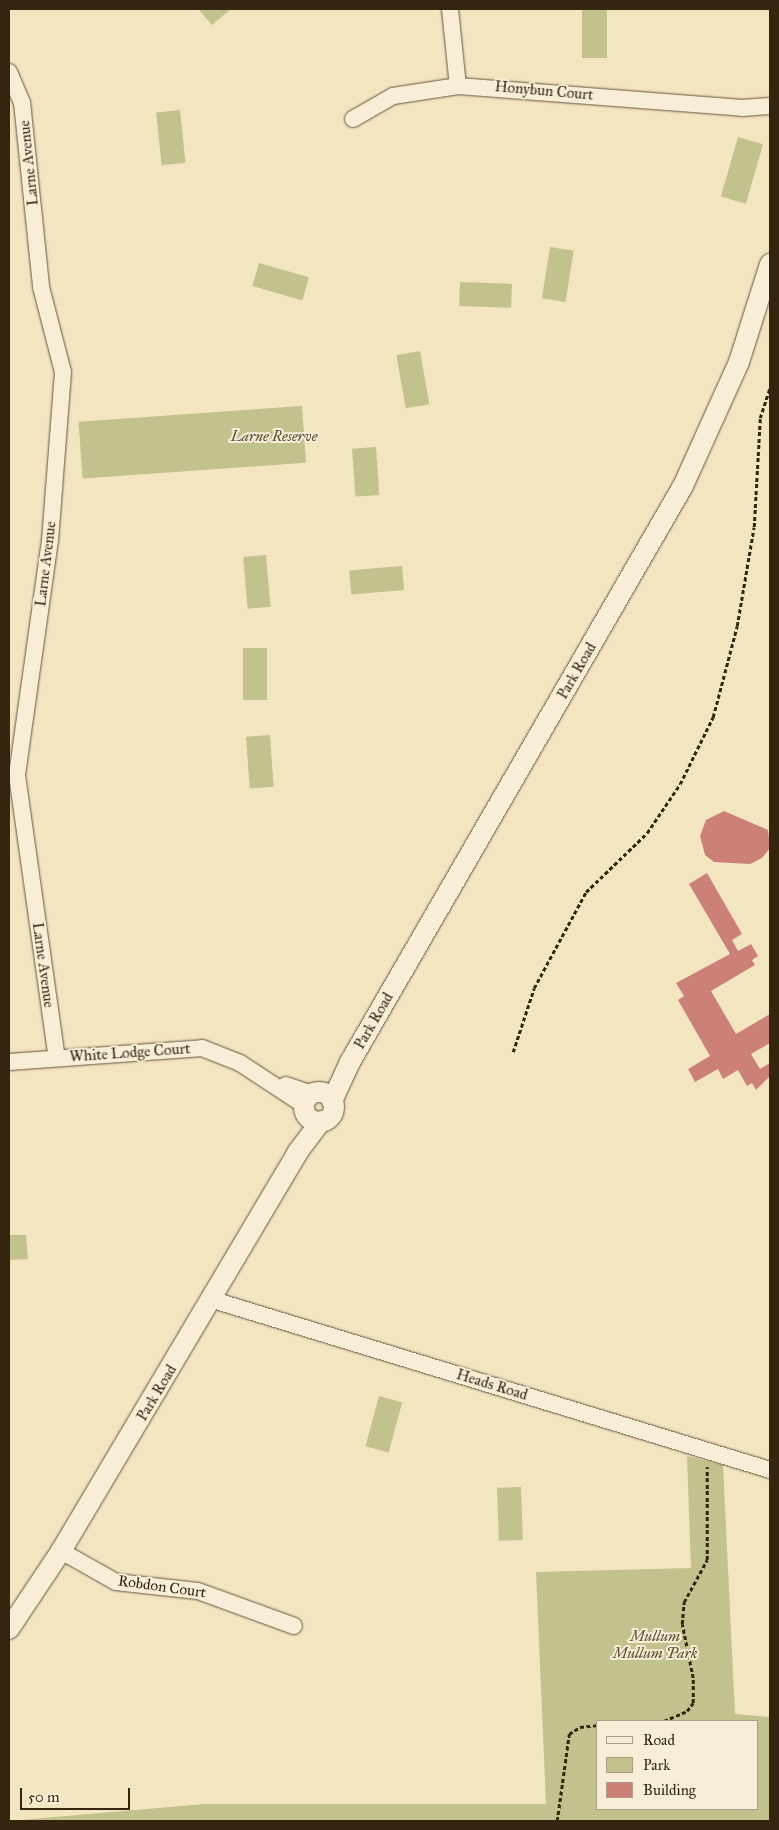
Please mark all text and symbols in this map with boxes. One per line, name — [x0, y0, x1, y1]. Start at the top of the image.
street label: Honybun Court — [494, 78, 594, 104]
street label: Larne Avenue — [16, 119, 42, 207]
park label: Larne Reserve — [231, 428, 317, 446]
street label: Larne Avenue — [32, 520, 60, 608]
street label: Park Road — [554, 640, 600, 702]
street label: Larne Avenue — [28, 921, 58, 1009]
street label: Park Road — [351, 990, 397, 1052]
street label: White Lodge Court — [69, 1040, 191, 1066]
street label: Park Road — [133, 1362, 181, 1424]
street label: Heads Road — [454, 1366, 530, 1404]
street label: Robdon Court — [117, 1572, 207, 1602]
park label: Mullum Mullum Park — [613, 1627, 697, 1662]
legend — [596, 1720, 759, 1810]
text: Road — [643, 1731, 675, 1749]
text: Park — [643, 1756, 670, 1774]
scale bar — [22, 1778, 132, 1810]
text: Building — [643, 1781, 696, 1799]
text: 50 m — [28, 1788, 60, 1806]

